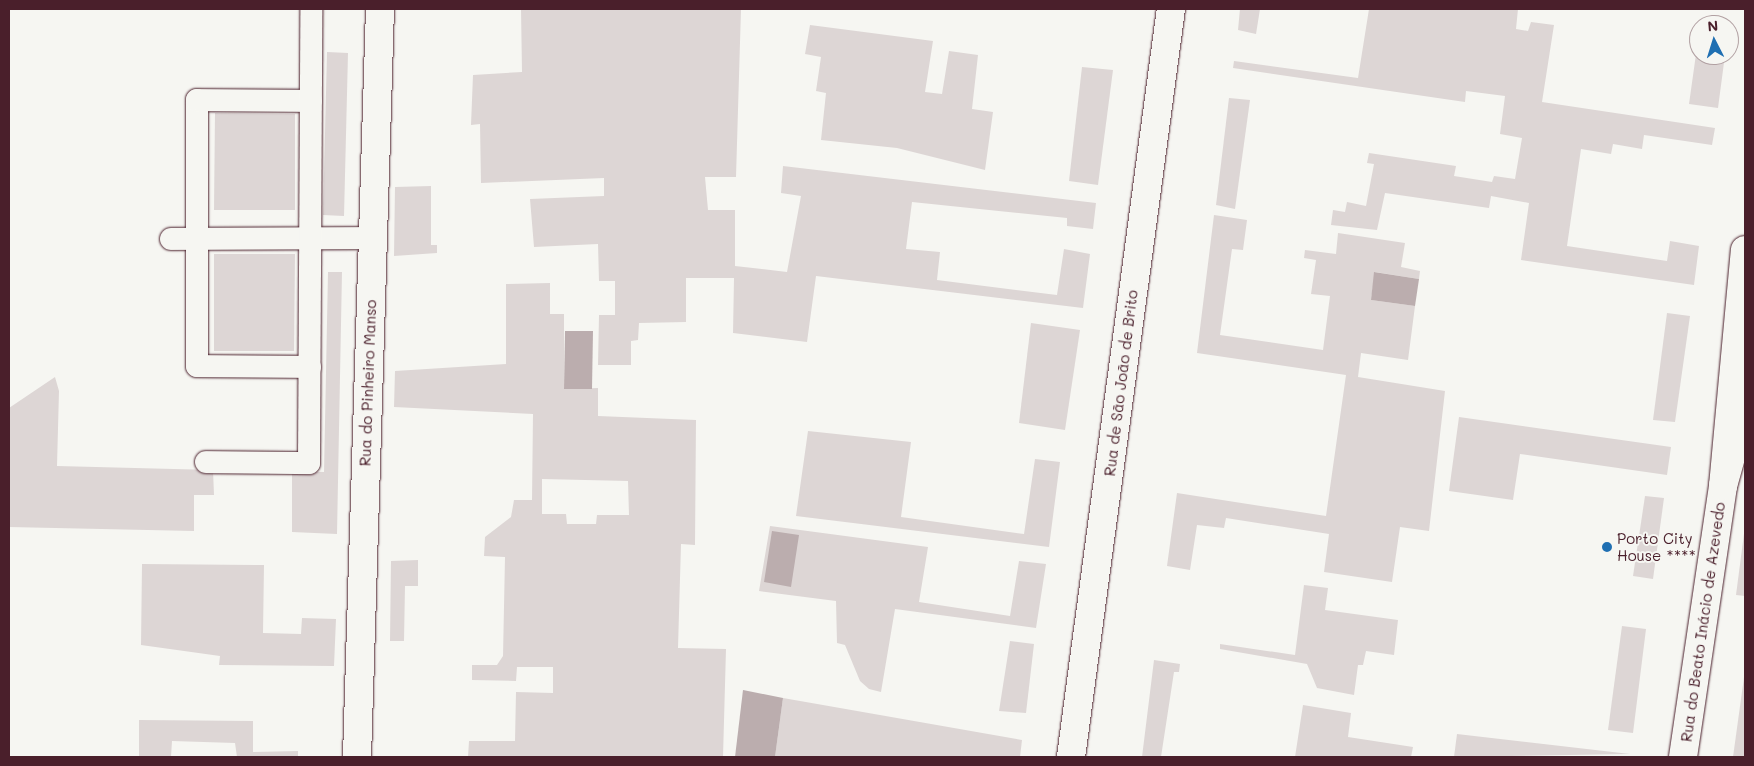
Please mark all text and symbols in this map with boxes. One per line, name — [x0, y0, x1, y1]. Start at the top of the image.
north arrow — [1689, 15, 1739, 65]
text: N — [1707, 16, 1719, 35]
street label: Rua de São João de Brito — [1101, 289, 1141, 477]
street label: Rua do Pinheiro Manso — [356, 299, 380, 467]
street label: Rua do Beato Inácio de Azevedo — [1677, 501, 1729, 743]
place label: Porto City House **** — [1617, 529, 1696, 564]
marker: Porto City House **** — [1601, 541, 1613, 553]

